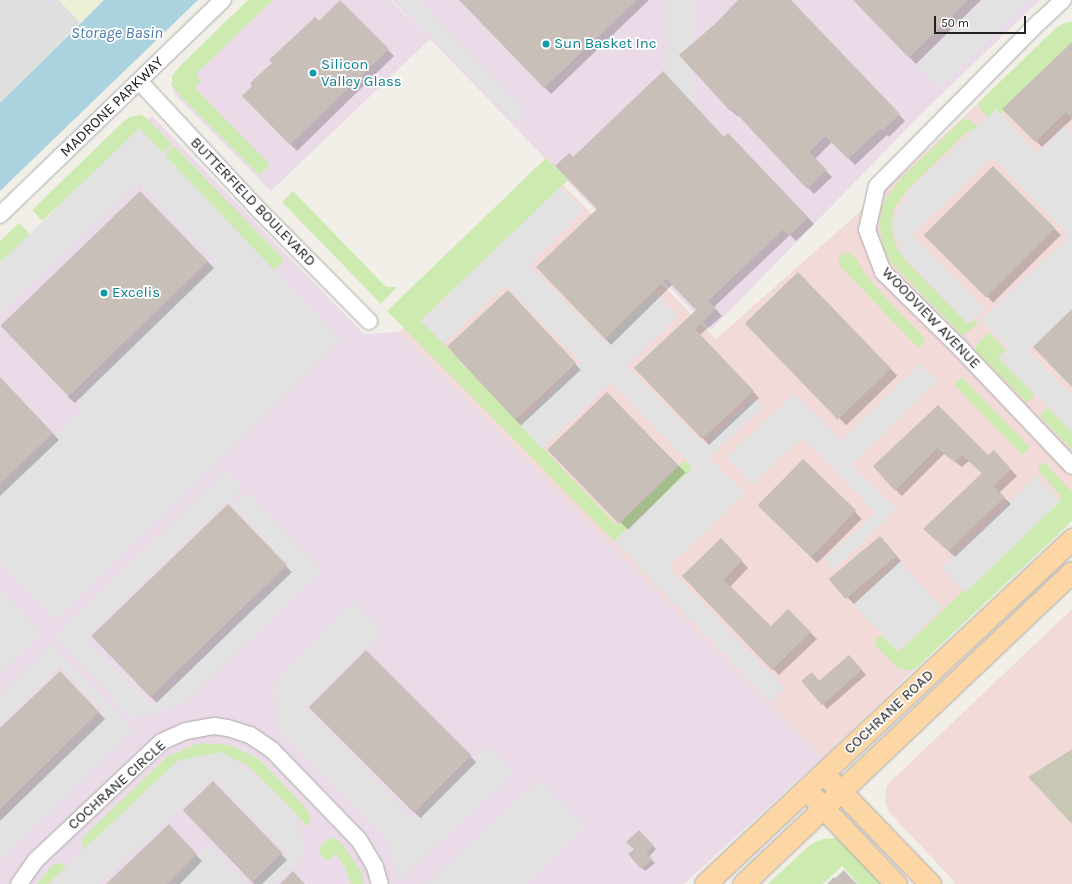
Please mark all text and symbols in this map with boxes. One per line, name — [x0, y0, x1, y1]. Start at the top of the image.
scale bar — [936, 8, 1028, 34]
text: 50 m — [941, 16, 969, 30]
water label: Storage Basin — [71, 23, 163, 43]
place label: Sun Basket Inc — [554, 35, 657, 53]
marker: Sun Basket Inc — [541, 39, 551, 49]
street label: MADRONE PARKWAY — [57, 53, 167, 161]
place label: Silicon Valley Glass — [321, 55, 402, 90]
marker: Silicon Valley Glass — [308, 68, 318, 78]
street label: BUTTERFIELD BOULEVARD — [187, 134, 319, 270]
street label: WOODVIEW AVENUE — [878, 263, 984, 373]
place label: Excelis — [112, 284, 160, 302]
marker: Excelis — [99, 288, 109, 298]
street label: COCHRANE ROAD — [841, 666, 937, 758]
street label: COCHRANE CIRCLE — [64, 736, 170, 834]

